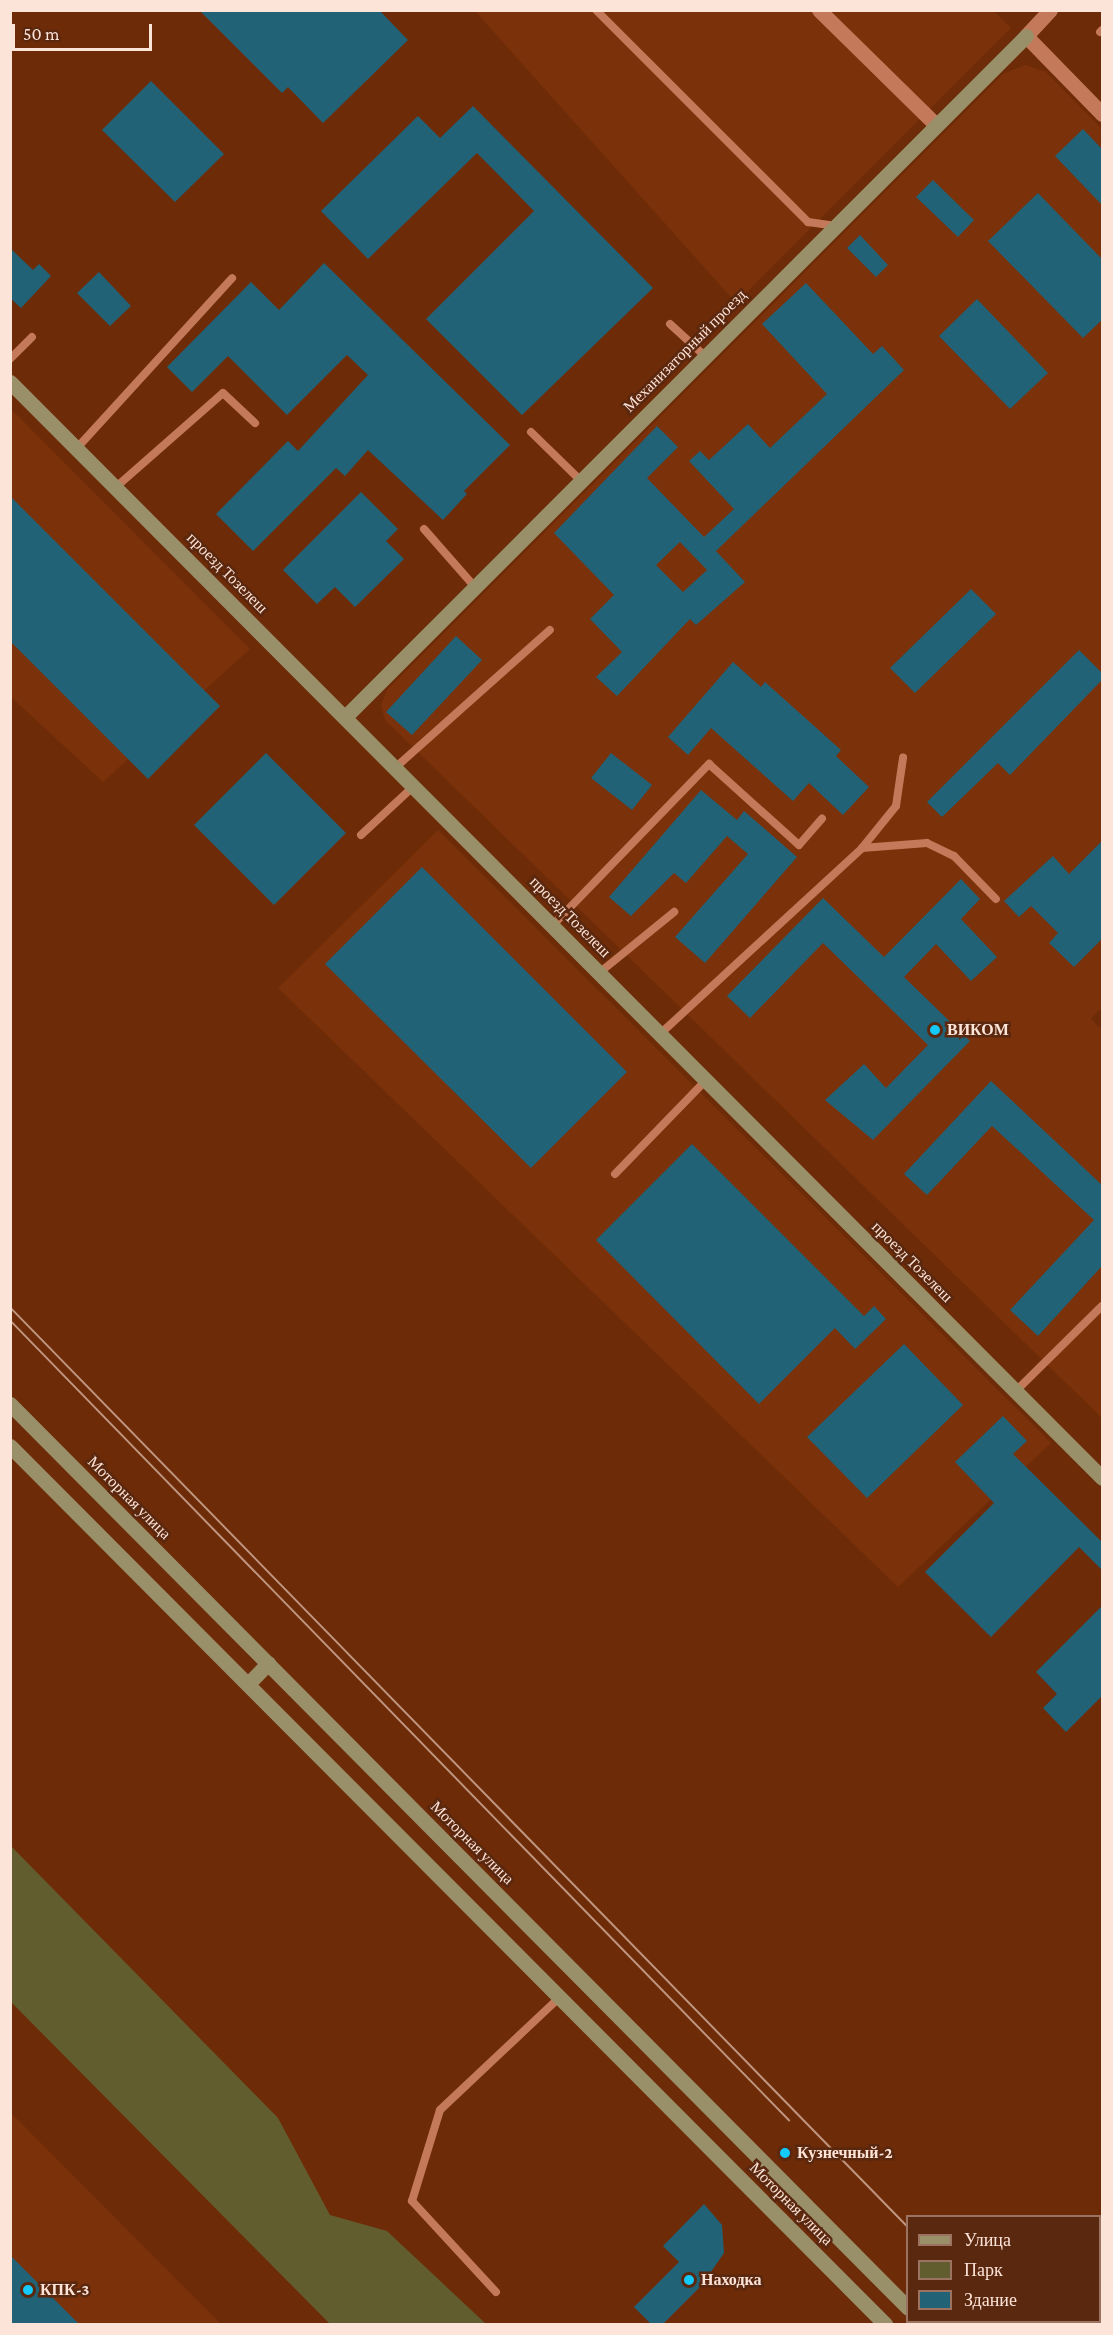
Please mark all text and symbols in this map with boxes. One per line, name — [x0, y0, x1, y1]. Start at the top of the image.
scale bar — [15, 12, 154, 50]
text: 50 m — [23, 24, 60, 44]
street label: Механизаторный проезд — [620, 286, 750, 416]
street label: проезд Тозелеш — [183, 529, 271, 617]
street label: проезд Тозелеш — [526, 873, 614, 961]
place label: ВИКОМ — [947, 1020, 1009, 1040]
marker: ВИКОМ — [928, 1023, 942, 1037]
street label: проезд Тозелеш — [868, 1218, 956, 1306]
street label: Моторная улица — [83, 1452, 175, 1544]
street label: Моторная улица — [426, 1797, 518, 1889]
place label: Кузнечный-2 — [797, 2143, 893, 2163]
marker: Кузнечный-2 — [778, 2146, 792, 2160]
street label: Моторная улица — [745, 2158, 837, 2250]
legend — [906, 2215, 1101, 2323]
text: Улица — [964, 2230, 1011, 2250]
text: Парк — [964, 2260, 1003, 2280]
place label: Находка — [701, 2270, 761, 2290]
marker: Находка — [682, 2273, 696, 2287]
place label: КПК-3 — [40, 2280, 89, 2300]
marker: КПК-3 — [21, 2283, 35, 2297]
text: Здание — [964, 2290, 1017, 2310]

